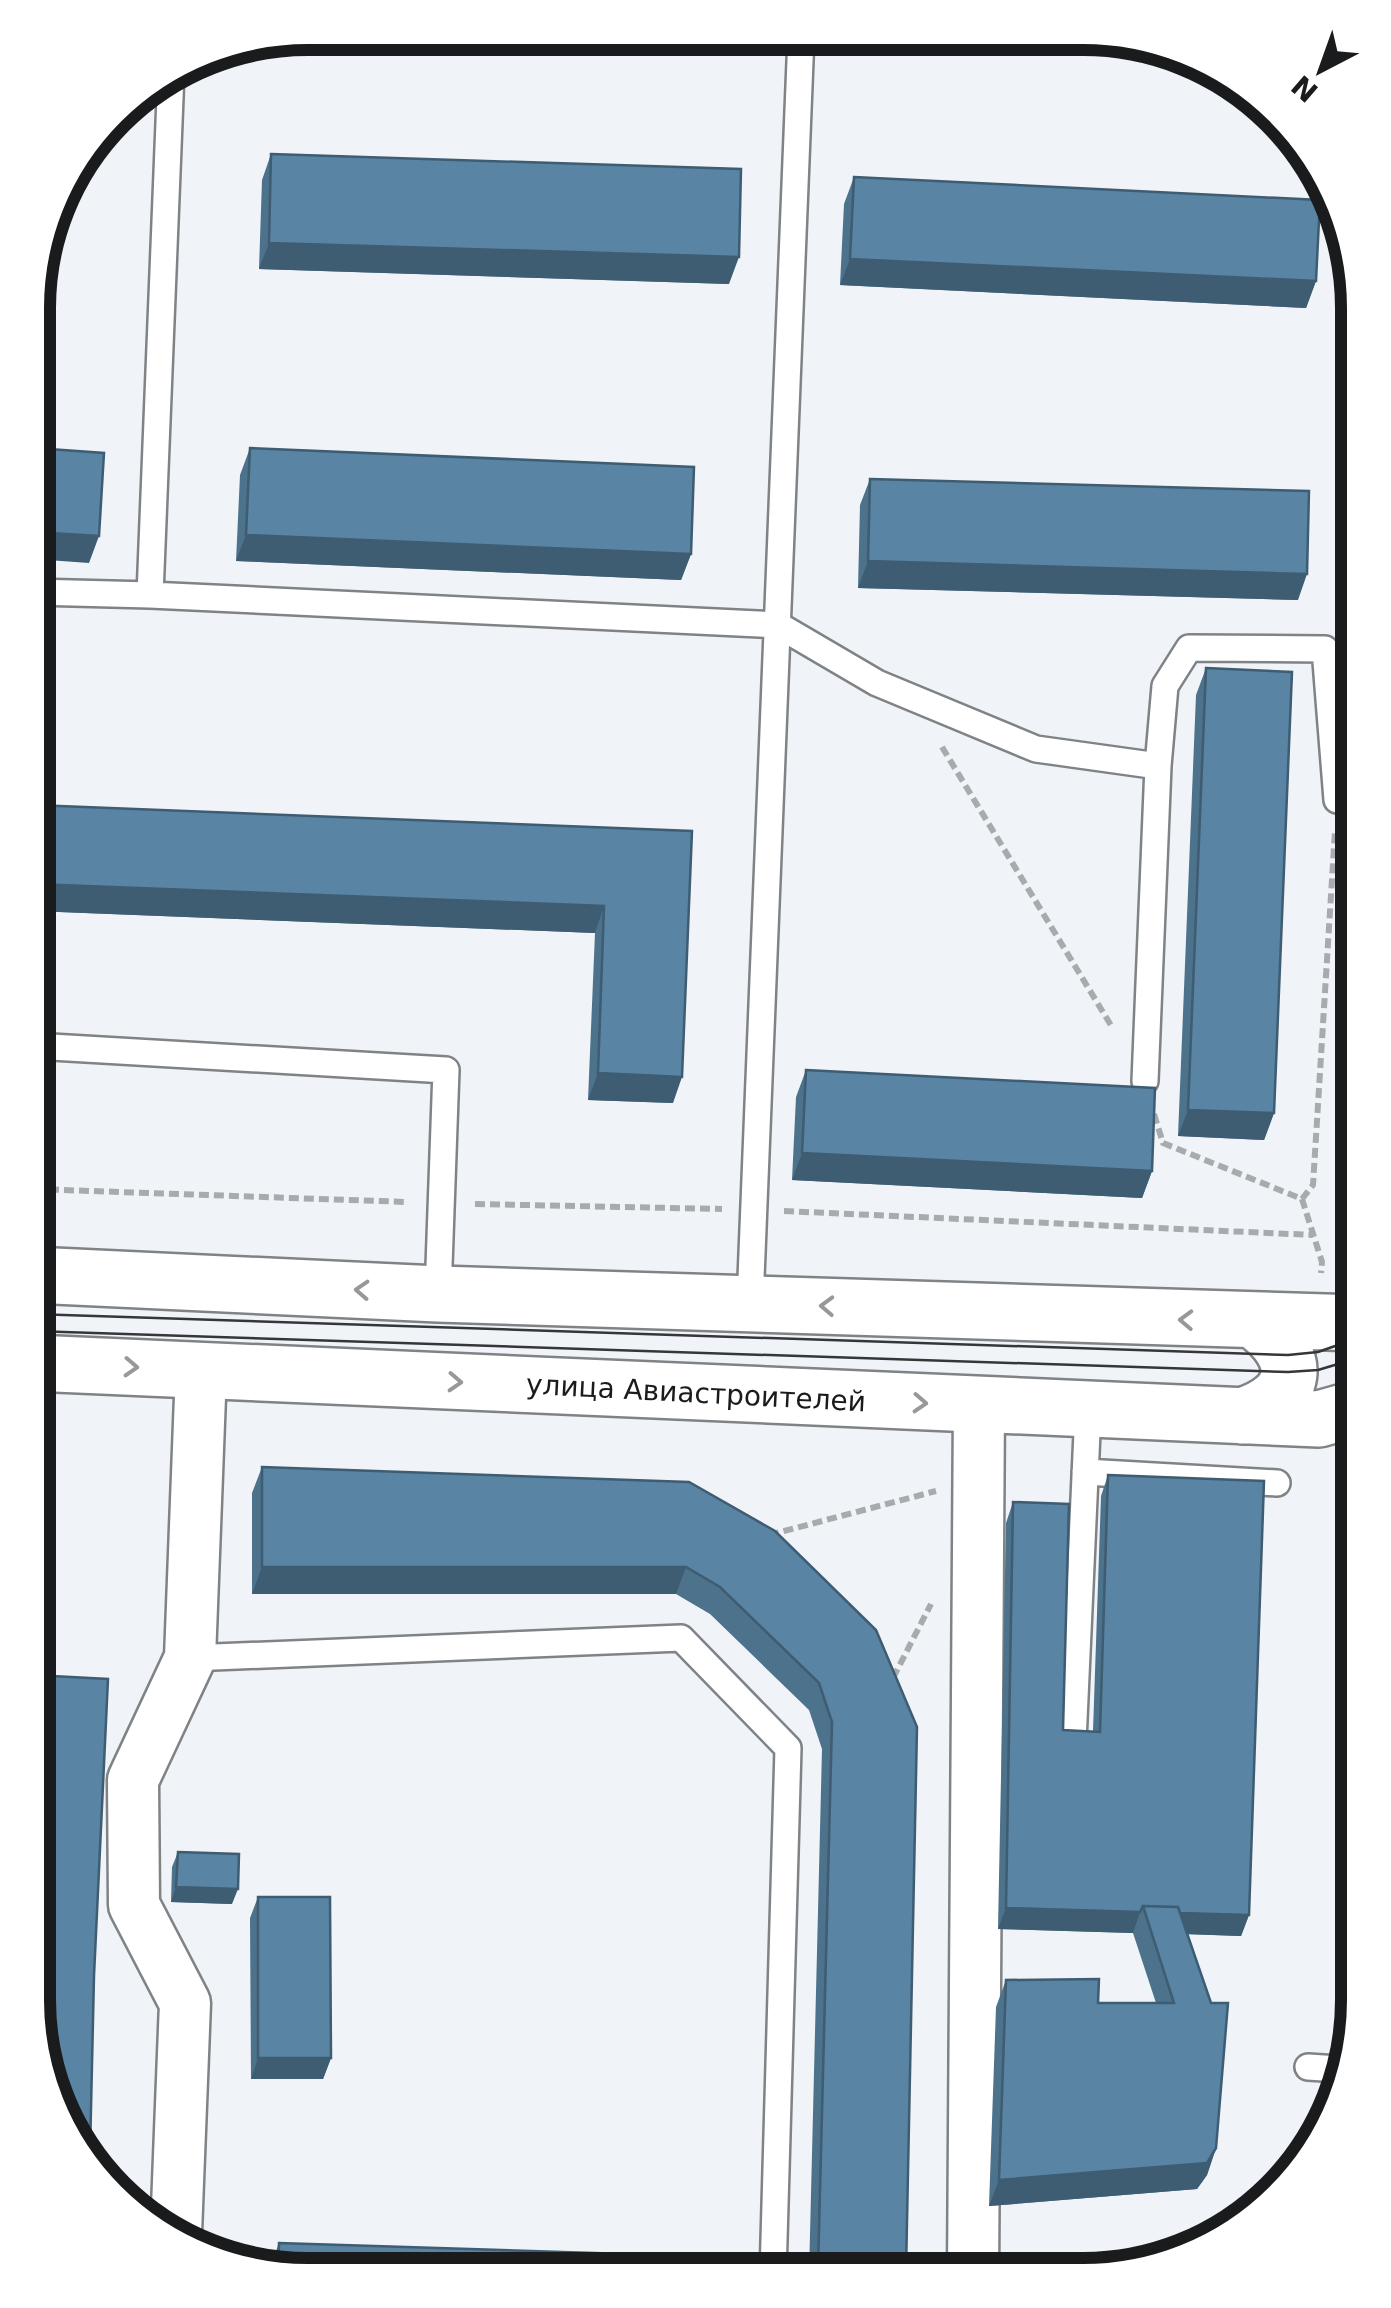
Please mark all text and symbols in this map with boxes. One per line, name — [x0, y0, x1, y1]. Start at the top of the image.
north arrow — [1271, 20, 1371, 120]
text: N — [1285, 68, 1325, 109]
one-way arrow — [353, 1280, 369, 1301]
one-way arrow — [818, 1296, 834, 1317]
one-way arrow — [1178, 1309, 1194, 1330]
one-way arrow — [123, 1357, 139, 1378]
street label: улица Авиастроителей — [525, 1368, 867, 1418]
one-way arrow — [448, 1371, 464, 1392]
one-way arrow — [912, 1392, 928, 1413]

